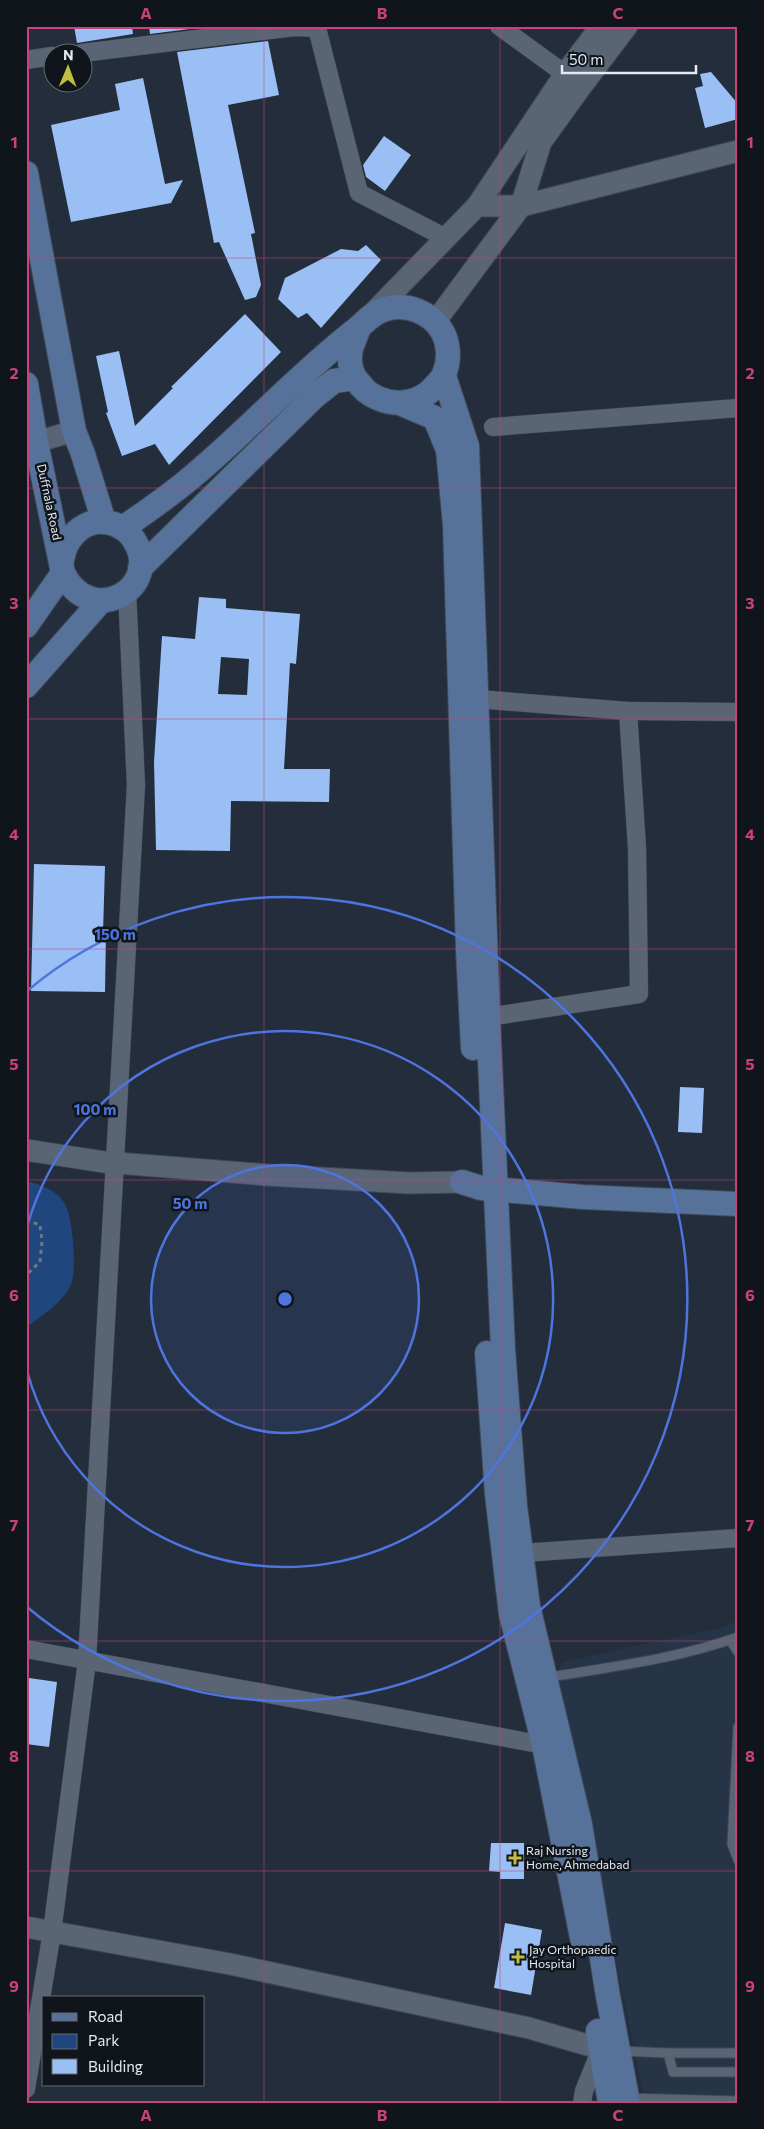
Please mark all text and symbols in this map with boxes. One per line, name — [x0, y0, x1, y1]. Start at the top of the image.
text: A — [140, 3, 152, 22]
text: B — [377, 3, 388, 22]
text: C — [613, 3, 624, 22]
north arrow — [42, 42, 92, 92]
scale bar — [562, 42, 695, 74]
text: N — [63, 46, 74, 63]
text: 50 m — [569, 50, 603, 68]
text: 1 — [10, 132, 18, 151]
text: 1 — [746, 132, 754, 151]
text: 2 — [9, 363, 19, 382]
text: 2 — [745, 363, 755, 382]
street label: Duffnala Road — [35, 462, 65, 541]
text: 3 — [9, 593, 19, 612]
text: 3 — [745, 593, 755, 612]
text: 4 — [9, 824, 19, 843]
text: 4 — [745, 824, 755, 843]
text: 150 m — [94, 925, 136, 943]
text: 5 — [9, 1054, 19, 1073]
text: 5 — [745, 1054, 755, 1073]
text: 100 m — [74, 1100, 116, 1118]
text: 50 m — [173, 1194, 207, 1212]
text: 6 — [9, 1285, 19, 1304]
text: 6 — [745, 1285, 755, 1304]
centre of rings — [276, 1290, 294, 1308]
text: 7 — [10, 1515, 19, 1534]
text: 7 — [746, 1515, 755, 1534]
text: 8 — [9, 1746, 19, 1765]
text: 8 — [745, 1746, 755, 1765]
place label: Raj Nursing Home, Ahmedabad — [526, 1843, 629, 1871]
marker: Raj Nursing Home, Ahmedabad — [508, 1851, 522, 1865]
place label: Jay Orthopaedic Hospital — [529, 1942, 616, 1970]
marker: Jay Orthopaedic Hospital — [511, 1950, 525, 1964]
text: 9 — [9, 1976, 19, 1995]
text: 9 — [745, 1976, 755, 1995]
legend — [42, 1996, 205, 2086]
text: Road — [88, 2007, 123, 2025]
text: Park — [88, 2031, 119, 2049]
text: Building — [88, 2057, 143, 2075]
text: A — [140, 2105, 152, 2124]
text: B — [377, 2105, 388, 2124]
text: C — [613, 2105, 624, 2124]

